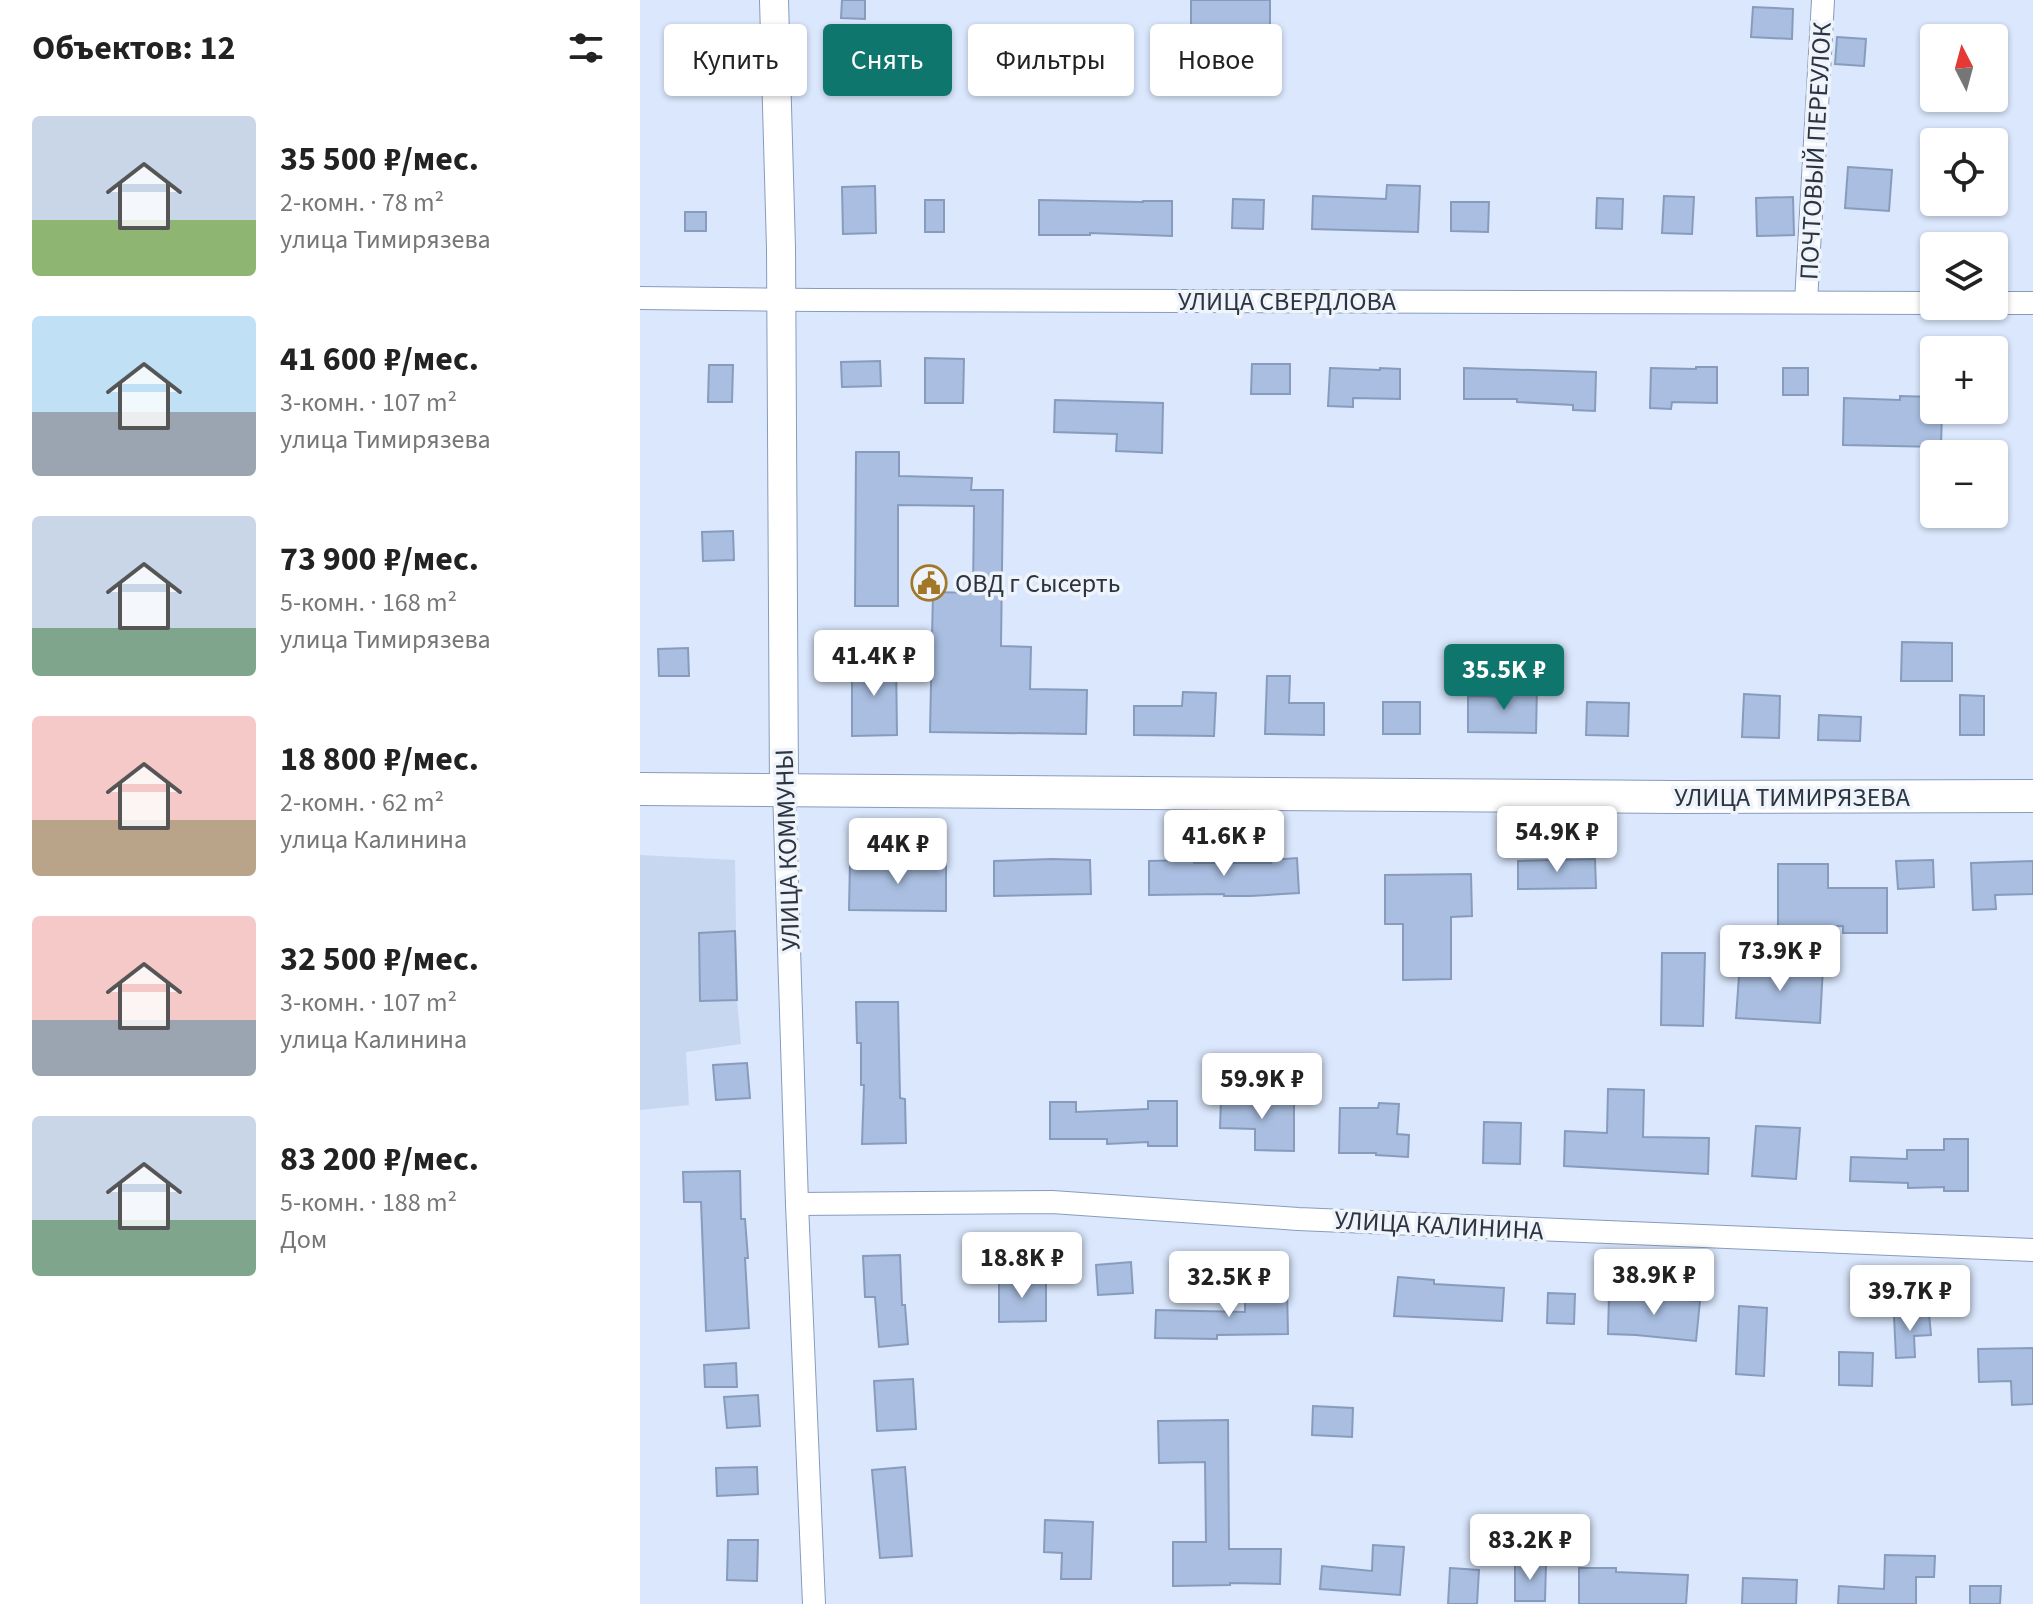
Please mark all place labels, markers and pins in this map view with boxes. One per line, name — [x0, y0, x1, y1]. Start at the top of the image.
public building icon: ОВД г Сысерть — [910, 564, 948, 602]
place label: ОВД г Сысерть — [955, 565, 1120, 602]
pin: 41.4K ₽ — [800, 630, 948, 698]
pin: 35.5K ₽ — [1430, 644, 1578, 712]
pin: 54.9K ₽ — [1483, 806, 1631, 874]
pin: 41.6K ₽ — [1150, 810, 1298, 878]
pin: 44K ₽ — [842, 818, 954, 886]
pin: 73.9K ₽ — [1706, 925, 1854, 993]
pin: 59.9K ₽ — [1188, 1053, 1336, 1121]
pin: 18.8K ₽ — [948, 1232, 1096, 1300]
pin: 38.9K ₽ — [1580, 1249, 1728, 1317]
pin: 32.5K ₽ — [1155, 1251, 1303, 1319]
pin: 39.7K ₽ — [1836, 1265, 1984, 1333]
pin: 83.2K ₽ — [1456, 1514, 1604, 1582]

